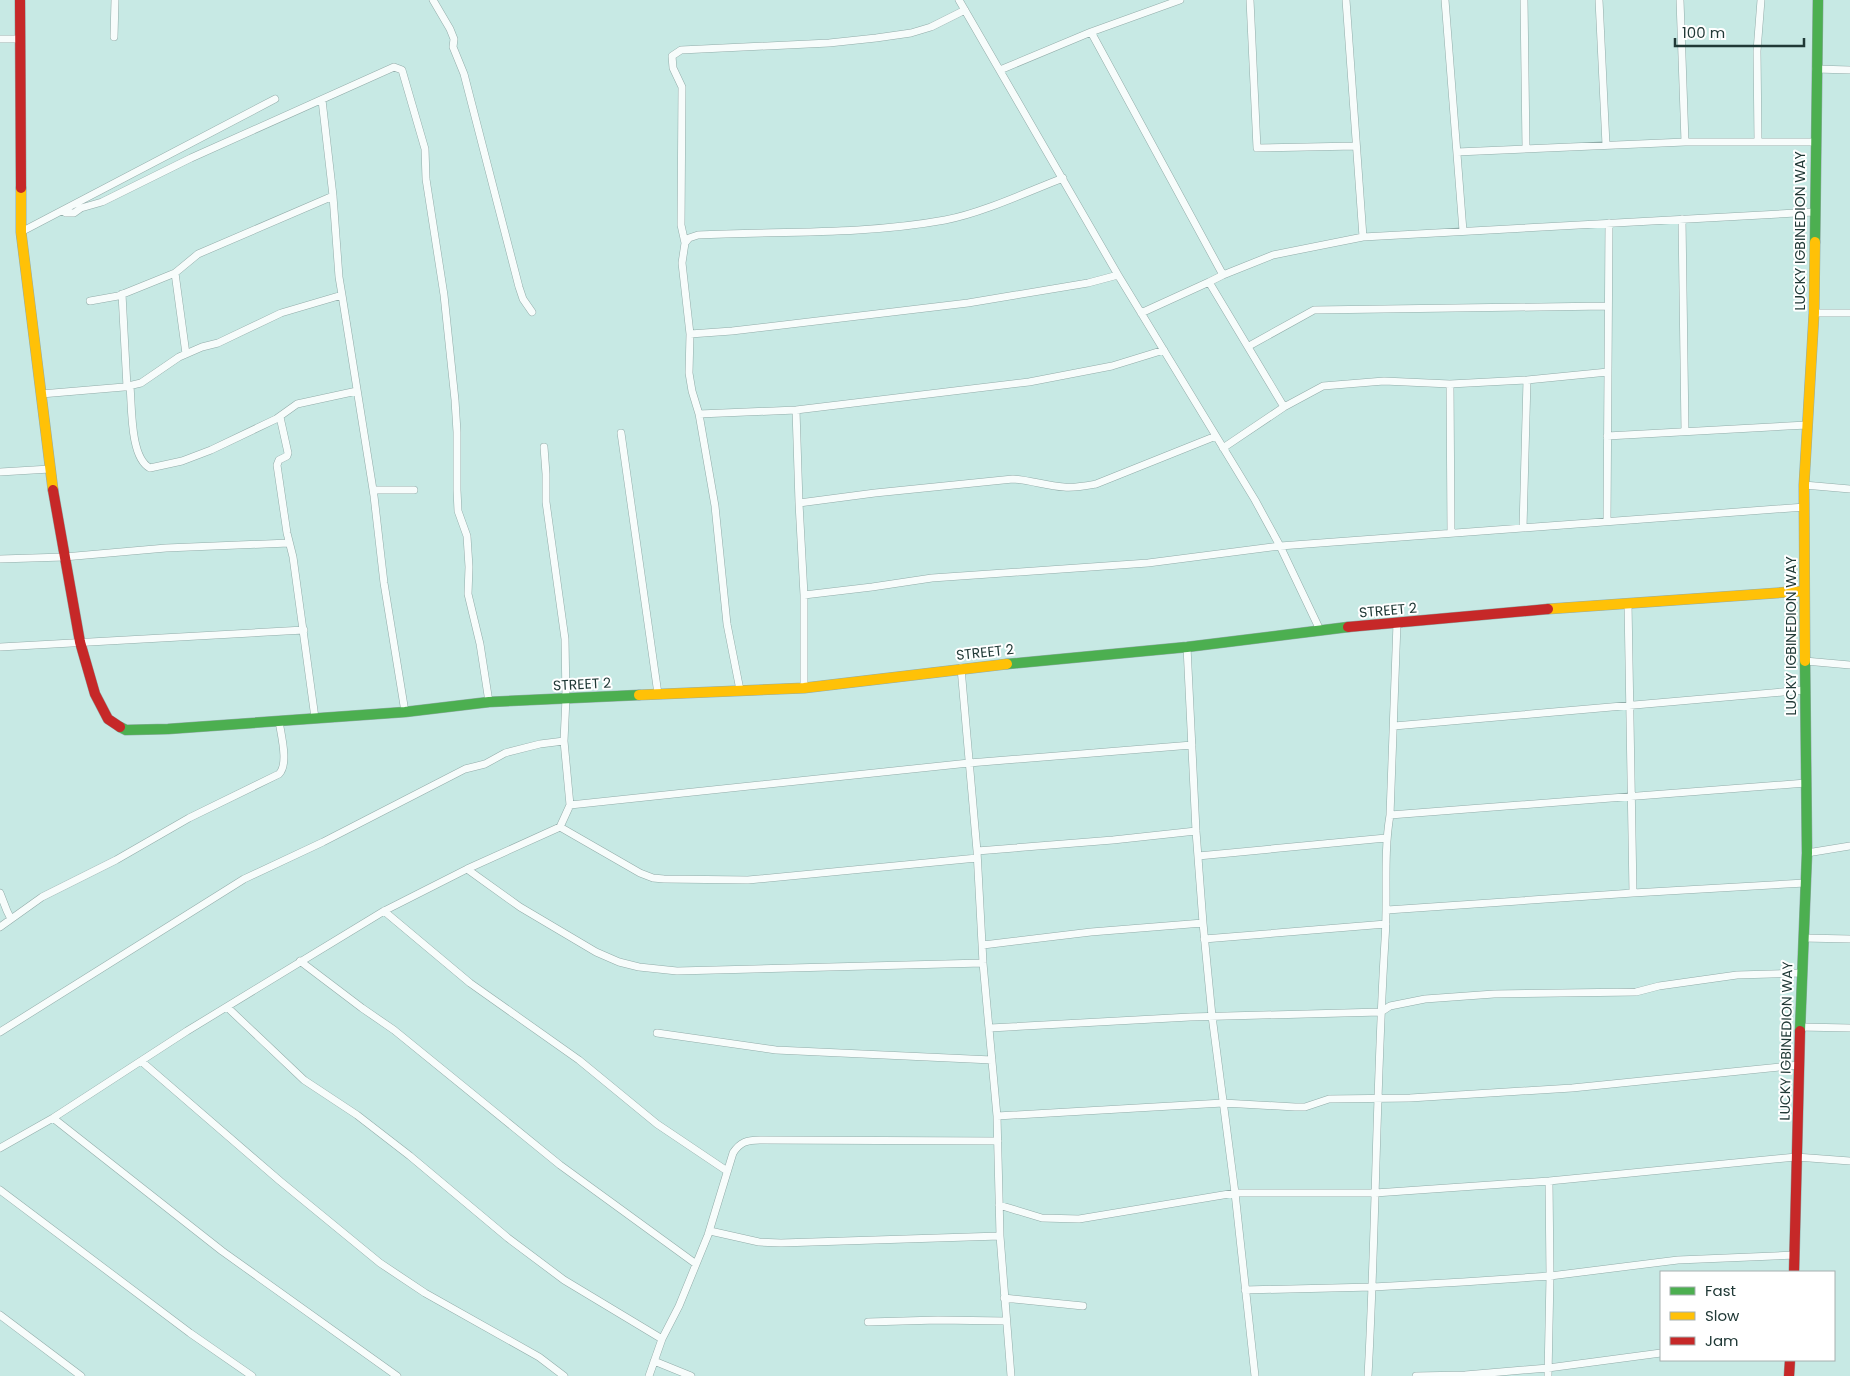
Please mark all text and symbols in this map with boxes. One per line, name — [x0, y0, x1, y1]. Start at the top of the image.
scale bar — [1675, 15, 1804, 47]
text: 100 m — [1682, 22, 1725, 43]
street label: LUCKY IGBINEDION WAY — [1790, 151, 1810, 311]
street label: LUCKY IGBINEDION WAY — [1781, 556, 1801, 716]
street label: STREET 2 — [1358, 598, 1418, 622]
street label: STREET 2 — [955, 639, 1015, 665]
street label: STREET 2 — [553, 672, 611, 696]
street label: LUCKY IGBINEDION WAY — [1775, 961, 1797, 1121]
legend — [1660, 1271, 1835, 1361]
text: Fast — [1705, 1280, 1736, 1301]
text: Slow — [1705, 1305, 1740, 1326]
text: Jam — [1705, 1330, 1739, 1351]

